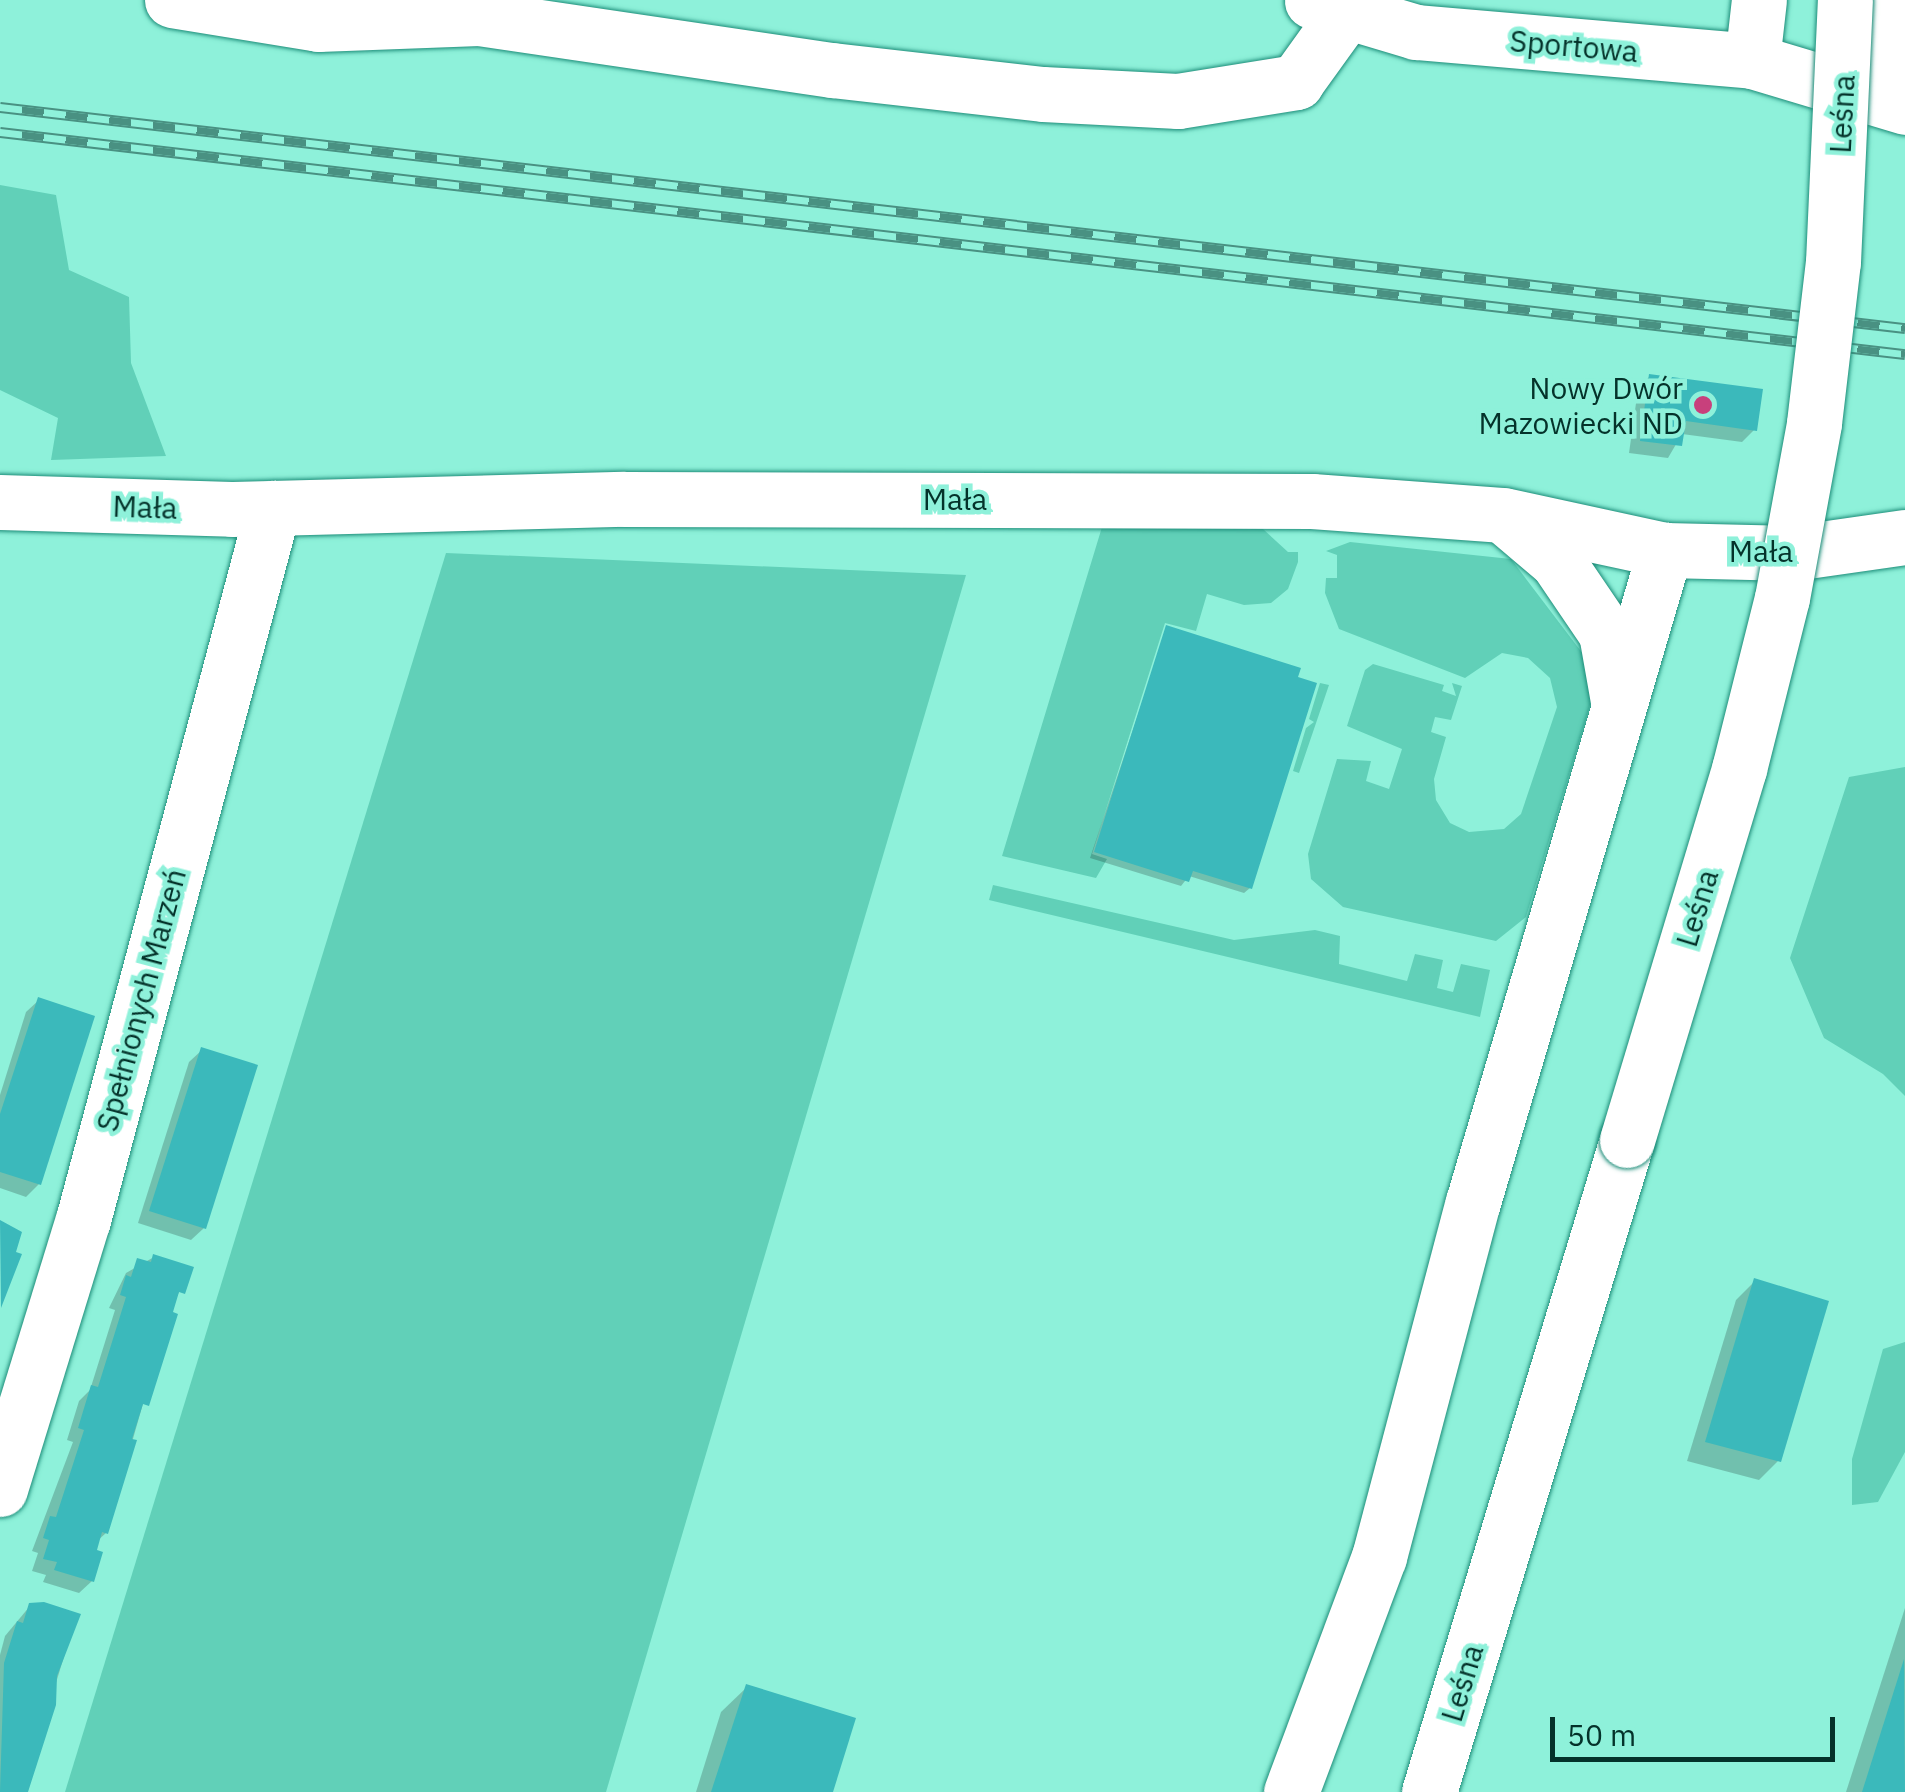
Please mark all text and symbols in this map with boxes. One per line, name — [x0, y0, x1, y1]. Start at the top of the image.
street label: Sportowa — [1508, 22, 1640, 70]
street label: Leśna — [1822, 74, 1862, 154]
place label: Nowy Dwór Mazowiecki ND — [1479, 370, 1683, 440]
marker: Nowy Dwór Mazowiecki ND — [1692, 394, 1714, 416]
street label: Mała — [923, 481, 987, 517]
street label: Mała — [112, 488, 178, 526]
street label: Mała — [1729, 533, 1793, 569]
street label: Spełnionych Marzeń — [89, 865, 193, 1135]
street label: Leśna — [1668, 865, 1726, 951]
street label: Leśna — [1433, 1640, 1491, 1726]
scale bar — [1555, 1697, 1840, 1759]
text: 50 m — [1567, 1715, 1636, 1754]

